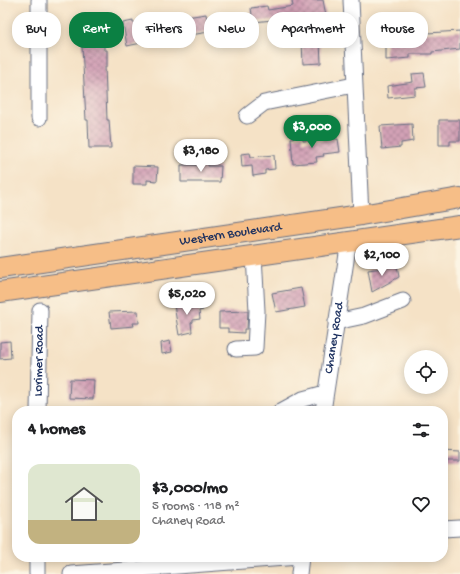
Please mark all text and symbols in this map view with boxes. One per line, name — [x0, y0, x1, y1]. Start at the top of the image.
chip: Buy — [12, 12, 61, 48]
chip: Rent — [69, 12, 124, 48]
chip: Filters — [132, 12, 196, 48]
chip: New — [204, 12, 259, 48]
chip: Apartment — [267, 12, 358, 48]
chip: House — [366, 12, 428, 48]
pin: $3,000 — [279, 115, 345, 149]
text: $3,000 — [293, 120, 331, 135]
pin: $3,180 — [168, 139, 234, 173]
text: $3,180 — [183, 144, 219, 159]
street label: Western Boulevard — [179, 219, 284, 249]
pin: $2,100 — [349, 243, 415, 277]
text: $2,100 — [364, 248, 400, 263]
pin: $5,020 — [154, 282, 220, 316]
text: $5,020 — [168, 287, 206, 302]
street label: Chaney Road — [321, 300, 347, 375]
street label: Lorimer Road — [31, 324, 47, 397]
map controls — [404, 350, 448, 394]
button: locate — [404, 350, 448, 394]
icon: filters — [410, 419, 432, 441]
text: 4 homes — [28, 420, 85, 440]
text: $3,000/mo — [152, 479, 228, 499]
icon: home — [60, 480, 108, 528]
icon: heart — [410, 493, 432, 515]
text: 5 rooms · 118 m² — [152, 499, 239, 514]
text: Chaney Road — [152, 514, 224, 529]

